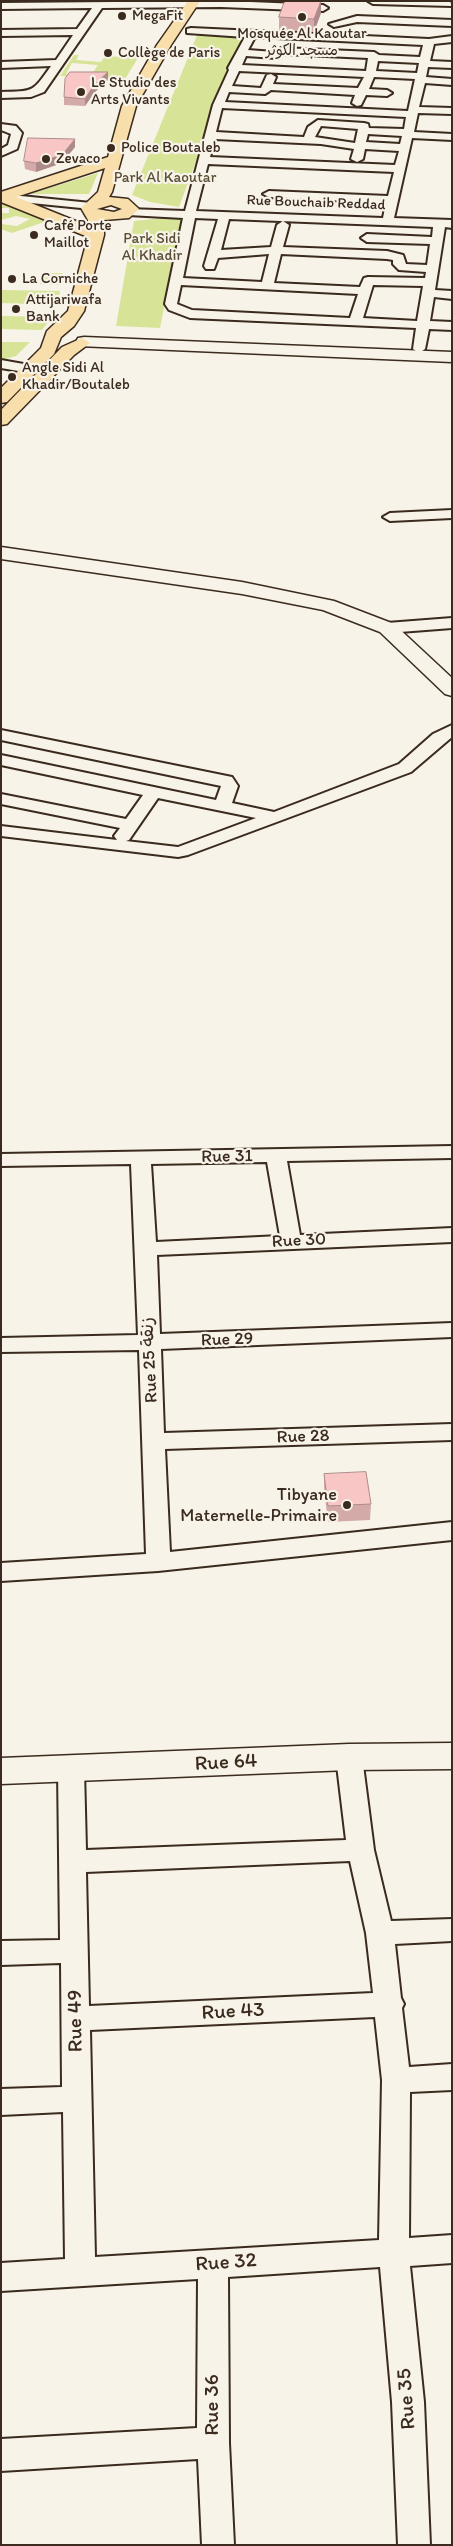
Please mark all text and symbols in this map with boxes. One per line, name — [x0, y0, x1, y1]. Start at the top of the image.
place label: MegaFit — [132, 7, 183, 25]
marker: MegaFit — [116, 10, 128, 22]
marker: Mosquée Al Kaoutar مسجد الكوثر — [296, 11, 308, 23]
place label: Mosquée Al Kaoutar مسجد الكوثر — [237, 25, 367, 60]
place label: Collège de Paris — [118, 44, 220, 62]
marker: Collège de Paris — [102, 47, 114, 59]
place label: Le Studio des Arts Vivants — [91, 74, 176, 109]
marker: Le Studio des Arts Vivants — [75, 86, 87, 98]
place label: Police Boutaleb — [121, 139, 221, 157]
marker: Police Boutaleb — [105, 142, 117, 154]
place label: Zevaco — [56, 150, 100, 168]
marker: Zevaco — [40, 153, 52, 165]
park label: Park Al Kaoutar — [114, 169, 216, 187]
street label: Rue Bouchaib Reddad — [246, 192, 386, 214]
place label: Café Porte Maillot — [44, 217, 112, 252]
marker: Café Porte Maillot — [28, 229, 40, 241]
park label: Park Sidi Al Khadir — [122, 230, 182, 265]
place label: La Corniche — [22, 270, 98, 288]
marker: La Corniche — [6, 273, 18, 285]
place label: Attijariwafa Bank — [26, 291, 102, 326]
marker: Attijariwafa Bank — [10, 303, 22, 315]
place label: Angle Sidi Al Khadir/Boutaleb — [22, 359, 130, 394]
marker: Angle Sidi Al Khadir/Boutaleb — [6, 371, 18, 383]
street label: Rue 31 — [201, 1146, 253, 1168]
street label: Rue 30 — [271, 1229, 327, 1253]
street label: Rue 25 زنقة — [137, 1317, 163, 1403]
street label: Rue 29 — [200, 1328, 254, 1352]
street label: Rue 28 — [276, 1425, 330, 1449]
place label: Tibyane Maternelle-Primaire — [180, 1484, 337, 1526]
marker: Tibyane Maternelle-Primaire — [341, 1499, 353, 1511]
street label: Rue 64 — [194, 1749, 258, 1777]
street label: Rue 49 — [63, 1989, 89, 2053]
street label: Rue 43 — [201, 1998, 265, 2026]
street label: Rue 32 — [194, 2248, 258, 2278]
street label: Rue 35 — [392, 2367, 422, 2431]
street label: Rue 36 — [200, 2374, 226, 2436]

